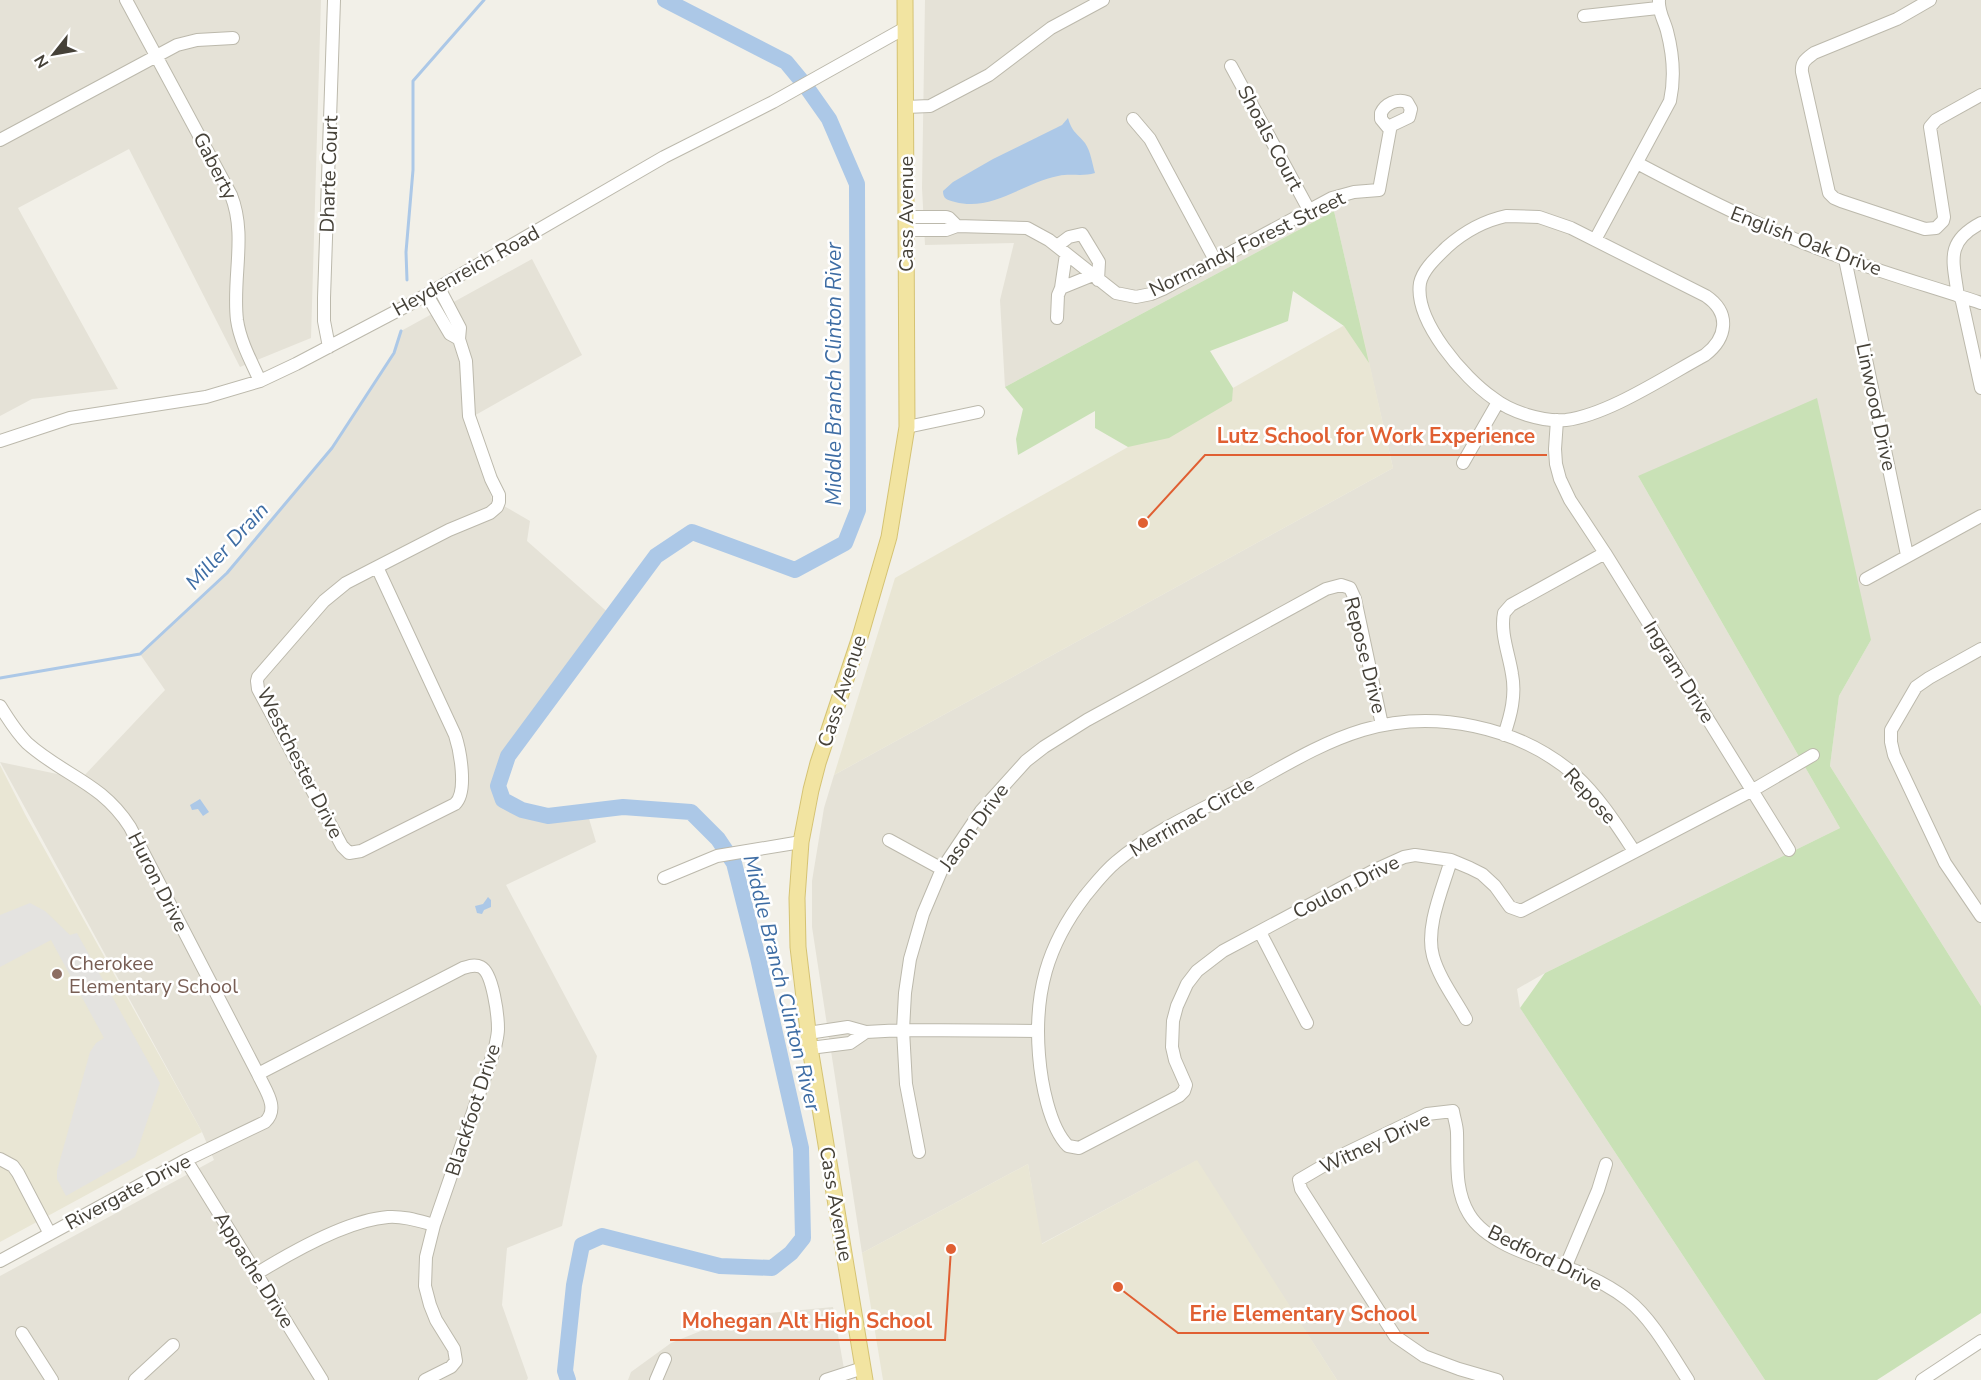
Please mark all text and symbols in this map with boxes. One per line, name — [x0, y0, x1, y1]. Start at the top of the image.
north arrow — [24, 24, 84, 84]
text: N — [29, 50, 55, 72]
street label: Shoals Court — [1231, 81, 1310, 196]
street label: Dharte Court — [313, 114, 345, 233]
street label: Gaberty — [187, 128, 244, 205]
street label: Cass Avenue — [893, 156, 920, 272]
street label: Normandy Forest Street — [1145, 184, 1350, 303]
street label: English Oak Drive — [1727, 200, 1885, 282]
street label: Heydenreich Road — [388, 219, 544, 323]
water label: Middle Branch Clinton River — [820, 242, 848, 506]
street label: Linwood Drive — [1849, 341, 1903, 473]
callout: Lutz School for Work Experience — [1205, 416, 1547, 455]
text: Lutz School for Work Experience — [1217, 422, 1535, 450]
water label: Miller Drain — [179, 496, 275, 596]
street label: Repose Drive — [1337, 594, 1393, 716]
street label: Ingram Drive — [1637, 616, 1721, 728]
street label: Cass Avenue — [811, 632, 873, 750]
street label: Westchester Drive — [250, 683, 350, 843]
street label: Repose — [1558, 762, 1622, 830]
street label: Merrimac Circle — [1125, 770, 1259, 864]
street label: Jason Drive — [933, 778, 1015, 877]
street label: Huron Drive — [121, 828, 195, 936]
street label: Coulon Drive — [1288, 849, 1404, 925]
water label: Middle Branch Clinton River — [737, 852, 828, 1115]
place label: Cherokee Elementary School — [69, 950, 238, 1000]
marker: Cherokee Elementary School — [50, 967, 64, 981]
street label: Blackfoot Drive — [439, 1040, 507, 1180]
street label: Witney Drive — [1316, 1106, 1434, 1180]
street label: Cass Avenue — [813, 1144, 859, 1264]
street label: Rivergate Drive — [61, 1148, 195, 1236]
street label: Appache Drive — [207, 1207, 301, 1333]
street label: Bedford Drive — [1483, 1219, 1607, 1297]
callout: Erie Elementary School — [1178, 1294, 1429, 1333]
text: Erie Elementary School — [1189, 1300, 1417, 1328]
callout: Mohegan Alt High School — [670, 1301, 945, 1340]
text: Mohegan Alt High School — [682, 1307, 933, 1335]

